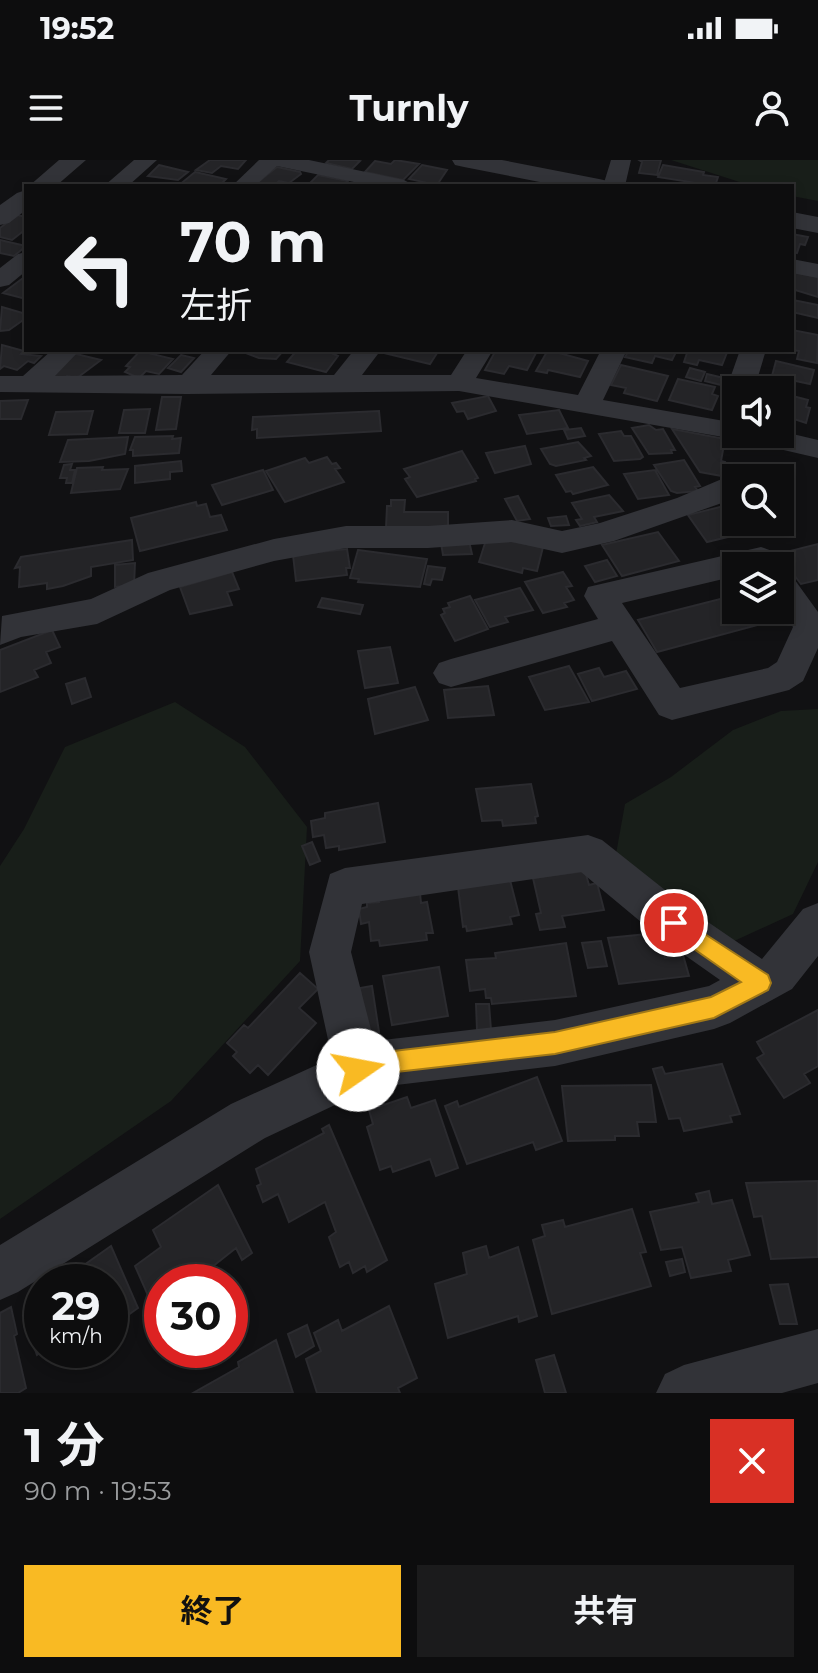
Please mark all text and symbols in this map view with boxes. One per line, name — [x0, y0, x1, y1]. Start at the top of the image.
text: 19:52 — [40, 10, 114, 47]
icon: menu — [24, 86, 68, 130]
text: Turnly — [349, 86, 469, 130]
icon: person — [750, 86, 794, 130]
text: 70 m — [180, 208, 326, 276]
icon: left — [48, 216, 152, 320]
text: 左折 — [180, 283, 252, 327]
map controls — [722, 376, 794, 624]
button: sound — [722, 376, 794, 448]
button: search — [722, 464, 794, 536]
button: layers — [722, 552, 794, 624]
pin — [640, 889, 708, 957]
icon: arrive — [652, 901, 696, 945]
position arrow — [316, 1028, 400, 1112]
speed limit sign: 30 — [144, 1264, 248, 1368]
text: 29 — [51, 1281, 101, 1330]
text: km/h — [49, 1324, 103, 1348]
text: 1 分 — [24, 1416, 104, 1474]
button: close — [710, 1419, 794, 1503]
text: 90 m · 19:53 — [24, 1475, 172, 1507]
button: 終了 — [24, 1565, 401, 1657]
button: 共有 — [417, 1565, 794, 1657]

